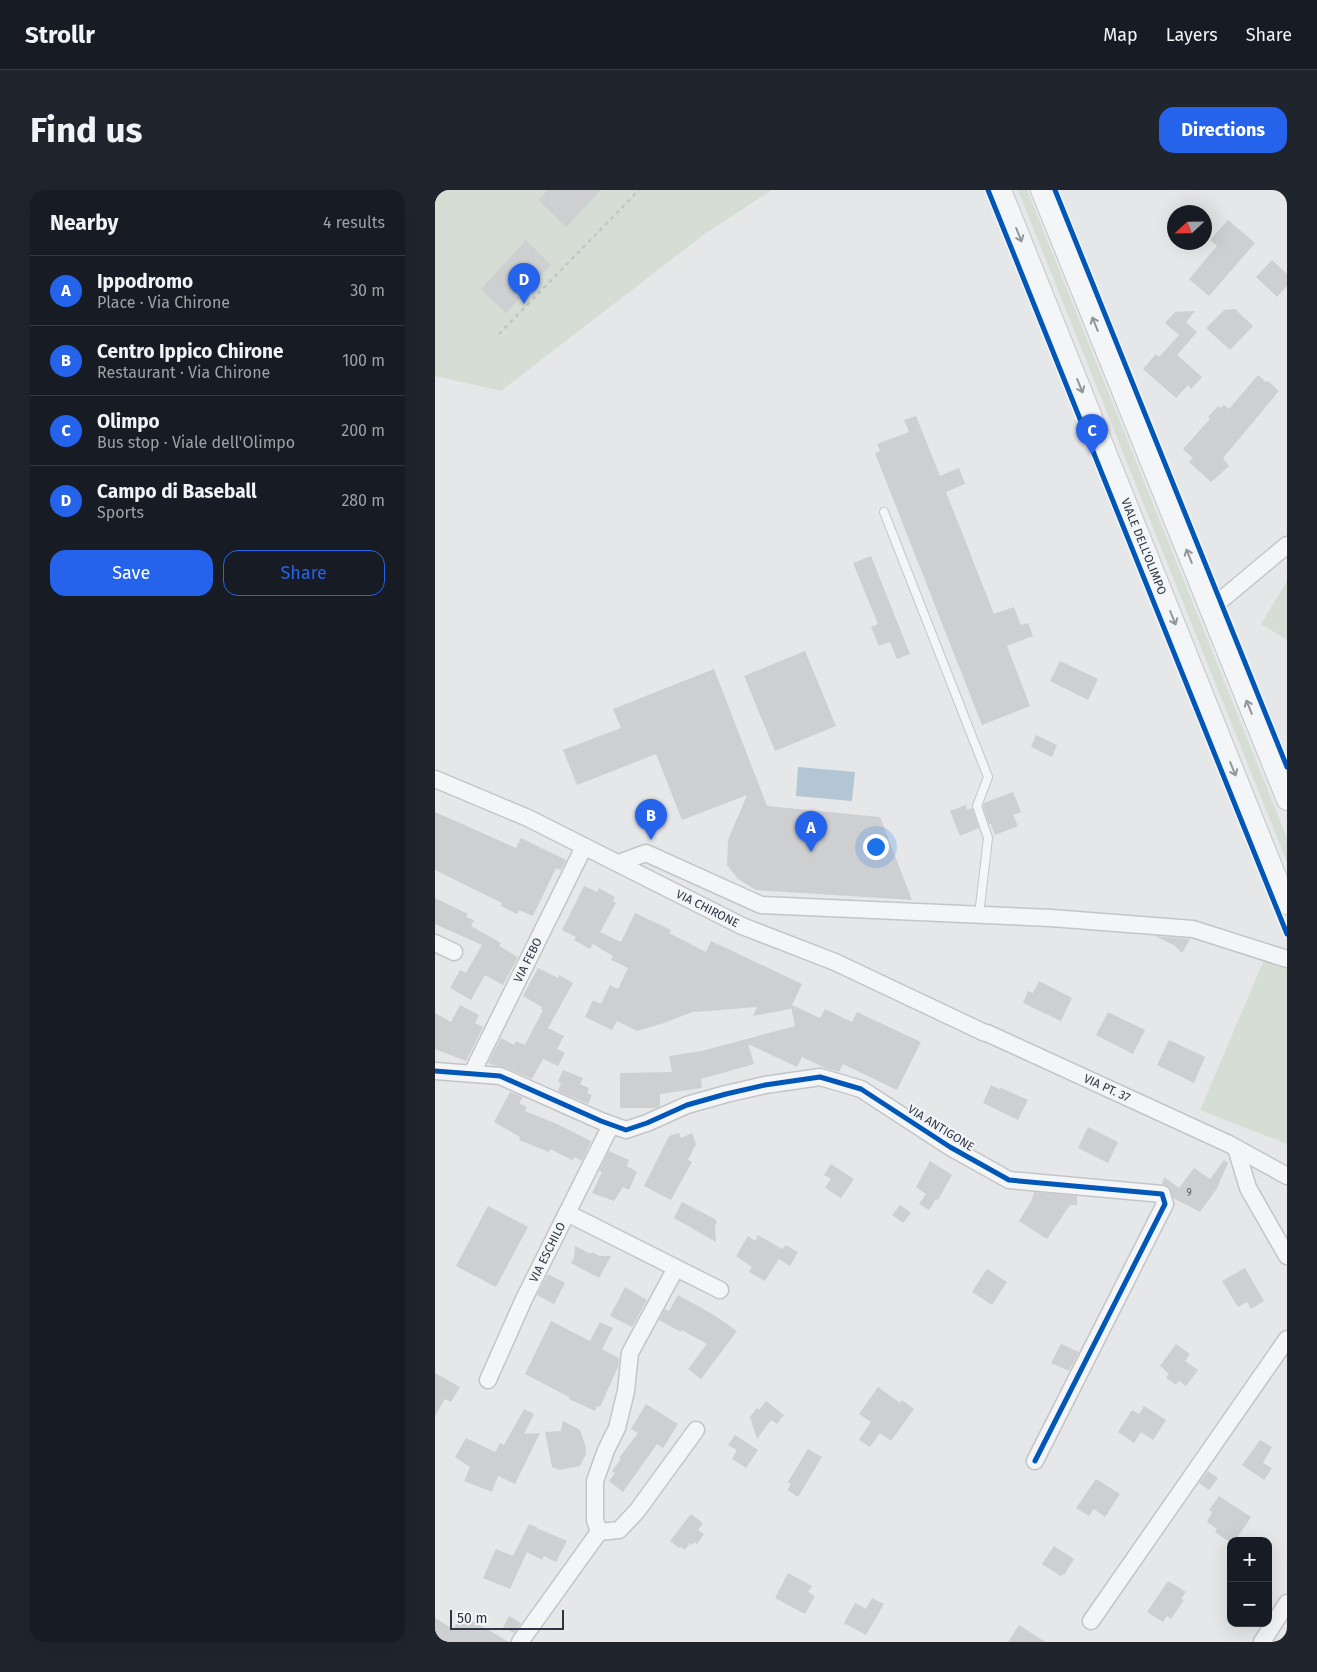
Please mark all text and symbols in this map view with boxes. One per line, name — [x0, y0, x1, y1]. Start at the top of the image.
text: Strollr — [25, 21, 95, 49]
text: Map — [1103, 24, 1138, 46]
text: Layers — [1166, 24, 1218, 46]
text: Share — [1246, 24, 1292, 46]
button: Directions — [1159, 107, 1287, 153]
text: Find us — [30, 109, 142, 151]
north arrow — [1167, 205, 1212, 250]
text: Nearby — [50, 210, 118, 236]
text: 4 results — [323, 213, 385, 232]
one-way arrow — [1015, 227, 1024, 242]
pin: D — [508, 263, 540, 304]
text: Ippodromo — [97, 270, 193, 293]
text: A — [61, 281, 71, 300]
text: 30 m — [350, 281, 385, 300]
text: Place · Via Chirone — [97, 293, 230, 312]
one-way arrow — [1090, 317, 1100, 332]
text: Centro Ippico Chirone — [97, 340, 284, 363]
text: B — [61, 351, 71, 370]
text: 100 m — [342, 351, 385, 370]
text: Restaurant · Via Chirone — [97, 363, 270, 382]
one-way arrow — [1076, 378, 1085, 393]
text: Olimpo — [97, 410, 160, 433]
pin: C — [1076, 414, 1108, 455]
text: C — [61, 421, 71, 440]
text: 200 m — [341, 421, 385, 440]
text: Bus stop · Viale dell'Olimpo — [97, 433, 295, 452]
text: Campo di Baseball — [97, 480, 257, 503]
text: D — [61, 491, 71, 510]
text: 280 m — [341, 491, 385, 510]
street label: VIALE DELL'OLIMPO — [1118, 496, 1169, 597]
text: Sports — [97, 503, 144, 522]
one-way arrow — [1183, 549, 1193, 564]
button: Save — [50, 550, 213, 596]
button: Share — [223, 550, 385, 596]
one-way arrow — [1168, 610, 1178, 625]
one-way arrow — [1244, 699, 1253, 714]
one-way arrow — [1229, 761, 1238, 776]
pin: B — [635, 799, 667, 840]
pin: A — [795, 811, 827, 852]
your location — [863, 834, 889, 860]
street label: VIA CHIRONE — [674, 887, 741, 930]
street label: VIA FEBO — [511, 935, 545, 985]
street label: VIA PT. 37 — [1081, 1071, 1133, 1105]
street label: VIA ANTIGONE — [905, 1102, 977, 1154]
house number: 9 — [1186, 1187, 1192, 1199]
street label: VIA ESCHILO — [527, 1220, 568, 1285]
map controls — [1227, 1537, 1272, 1627]
button: + — [1227, 1537, 1272, 1582]
button: − — [1227, 1582, 1272, 1627]
scale bar — [450, 1607, 564, 1630]
text: 50 m — [457, 1610, 488, 1627]

